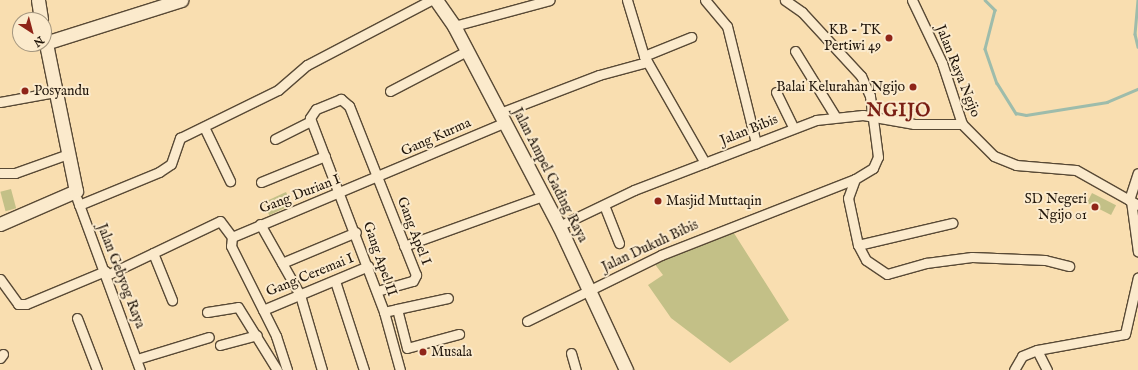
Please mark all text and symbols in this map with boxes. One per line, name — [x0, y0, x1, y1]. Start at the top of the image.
north arrow — [12, 12, 52, 52]
place label: KB - TK Pertiwi 49 — [824, 22, 881, 54]
street label: Jalan Raya Ngijo — [932, 22, 984, 120]
text: N — [30, 32, 46, 49]
marker: KB - TK Pertiwi 49 — [884, 33, 894, 43]
place label: Balai Kelurahan Ngijo — [776, 79, 905, 95]
marker: Balai Kelurahan Ngijo — [908, 82, 918, 92]
place label: Posyandu — [34, 83, 89, 99]
marker: Posyandu — [19, 85, 31, 97]
district label: NGIJO — [867, 101, 931, 123]
street label: Jalan Ampel Gading Raya — [509, 105, 591, 245]
street label: Jalan Bibis — [718, 111, 780, 149]
street label: Gang Kurma — [398, 114, 474, 160]
street label: Gang Durian I — [257, 171, 343, 217]
place label: SD Negeri Ngijo 01 — [1024, 191, 1087, 224]
place label: Masjid Muttaqin — [666, 193, 762, 209]
street label: Gang Apel I — [393, 195, 435, 267]
marker: Masjid Muttaqin — [653, 196, 663, 206]
marker: SD Negeri Ngijo 01 — [1090, 202, 1100, 212]
street label: Jalan Dukuh Bibis — [599, 216, 701, 276]
street label: Gang Apel II — [359, 220, 401, 298]
street label: Jalan Gebyog Raya — [93, 221, 149, 331]
street label: Gang Ceremai I — [264, 250, 356, 300]
place label: Musala — [431, 344, 472, 360]
marker: Musala — [418, 347, 428, 357]

